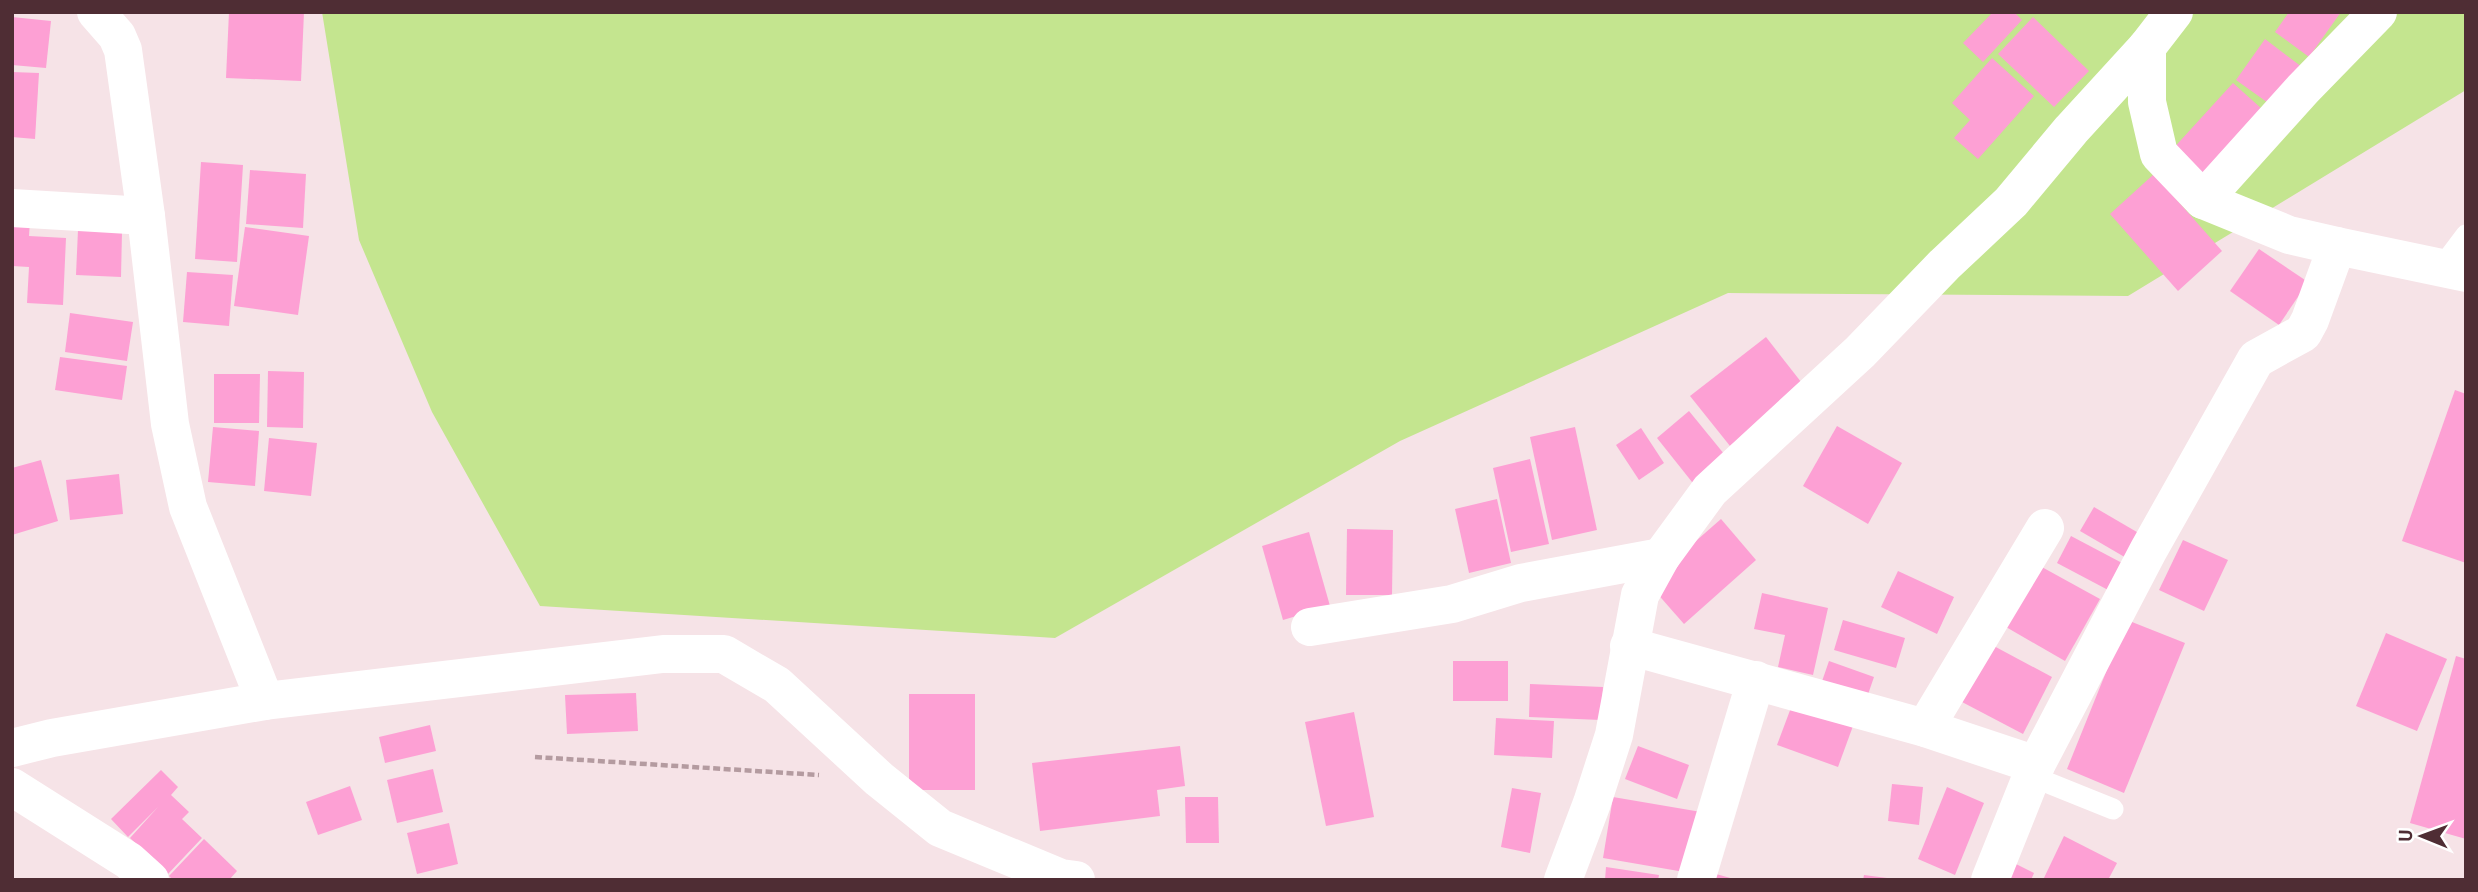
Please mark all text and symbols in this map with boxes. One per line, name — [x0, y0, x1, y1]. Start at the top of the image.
north arrow — [2387, 801, 2457, 871]
text: U — [2393, 830, 2416, 842]

